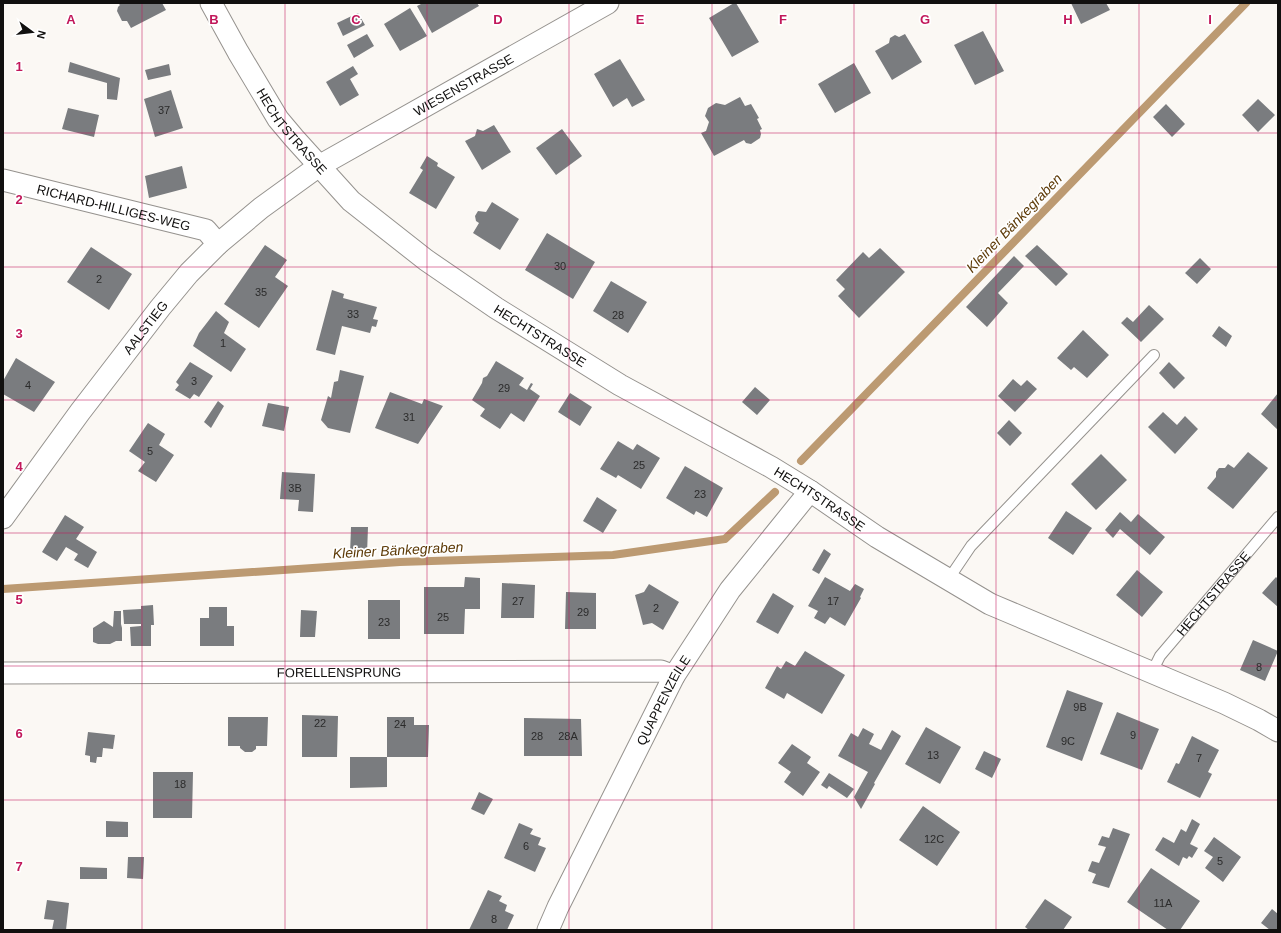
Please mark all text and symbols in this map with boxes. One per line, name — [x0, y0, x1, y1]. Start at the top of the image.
north arrow — [12, 12, 52, 52]
text: A — [66, 12, 76, 27]
text: B — [209, 12, 219, 27]
text: C — [351, 12, 361, 27]
text: D — [493, 12, 503, 27]
text: E — [636, 12, 645, 27]
text: F — [779, 12, 787, 27]
text: G — [920, 12, 930, 27]
text: H — [1063, 12, 1073, 27]
text: I — [1208, 12, 1212, 27]
text: N — [35, 29, 48, 40]
street label: WIESENSTRASSE — [411, 51, 516, 119]
text: 1 — [15, 59, 23, 74]
street label: HECHTSTRASSE — [253, 86, 330, 178]
house number: 37 — [158, 104, 170, 116]
water label: Kleiner Bänkegraben — [963, 170, 1065, 276]
street label: RICHARD-HILLIGES-WEG — [35, 182, 192, 234]
text: 2 — [15, 192, 23, 207]
house number: 30 — [554, 260, 566, 272]
house number: 2 — [96, 273, 102, 285]
house number: 35 — [255, 286, 267, 298]
street label: AALSTIEG — [120, 298, 171, 357]
street label: HECHTSTRASSE — [491, 302, 589, 370]
house number: 33 — [347, 308, 359, 320]
house number: 28 — [612, 309, 624, 321]
text: 3 — [15, 326, 23, 341]
house number: 1 — [220, 337, 226, 349]
house number: 3 — [191, 375, 197, 387]
house number: 4 — [25, 379, 31, 391]
house number: 29 — [498, 382, 510, 394]
house number: 31 — [403, 411, 415, 423]
house number: 5 — [147, 445, 153, 457]
text: 4 — [15, 459, 23, 474]
house number: 25 — [633, 459, 645, 471]
street label: HECHTSTRASSE — [771, 464, 868, 535]
house number: 3B — [288, 482, 302, 494]
house number: 23 — [694, 488, 706, 500]
water label: Kleiner Bänkegraben — [332, 539, 464, 561]
street label: HECHTSTRASSE — [1174, 548, 1254, 639]
text: 5 — [15, 592, 23, 607]
house number: 27 — [512, 595, 524, 607]
house number: 17 — [827, 595, 839, 607]
house number: 2 — [653, 602, 659, 614]
house number: 29 — [577, 606, 589, 618]
house number: 25 — [437, 611, 449, 623]
house number: 23 — [378, 616, 390, 628]
street label: QUAPPENZEILE — [633, 652, 694, 748]
house number: 8 — [1256, 661, 1262, 673]
street label: FORELLENSPRUNG — [277, 665, 401, 680]
house number: 9B — [1073, 701, 1087, 713]
house number: 22 — [314, 717, 326, 729]
house number: 24 — [394, 718, 406, 730]
text: 6 — [15, 726, 23, 741]
house number: 9 — [1130, 729, 1136, 741]
house number: 28 — [531, 730, 543, 742]
house number: 28A — [558, 730, 578, 742]
house number: 9C — [1061, 735, 1075, 747]
house number: 13 — [927, 749, 939, 761]
house number: 7 — [1196, 752, 1202, 764]
house number: 18 — [174, 778, 186, 790]
house number: 12C — [924, 833, 944, 845]
house number: 6 — [523, 840, 529, 852]
house number: 5 — [1217, 855, 1223, 867]
text: 7 — [15, 859, 23, 874]
house number: 11A — [1154, 897, 1173, 909]
house number: 8 — [491, 913, 497, 925]

